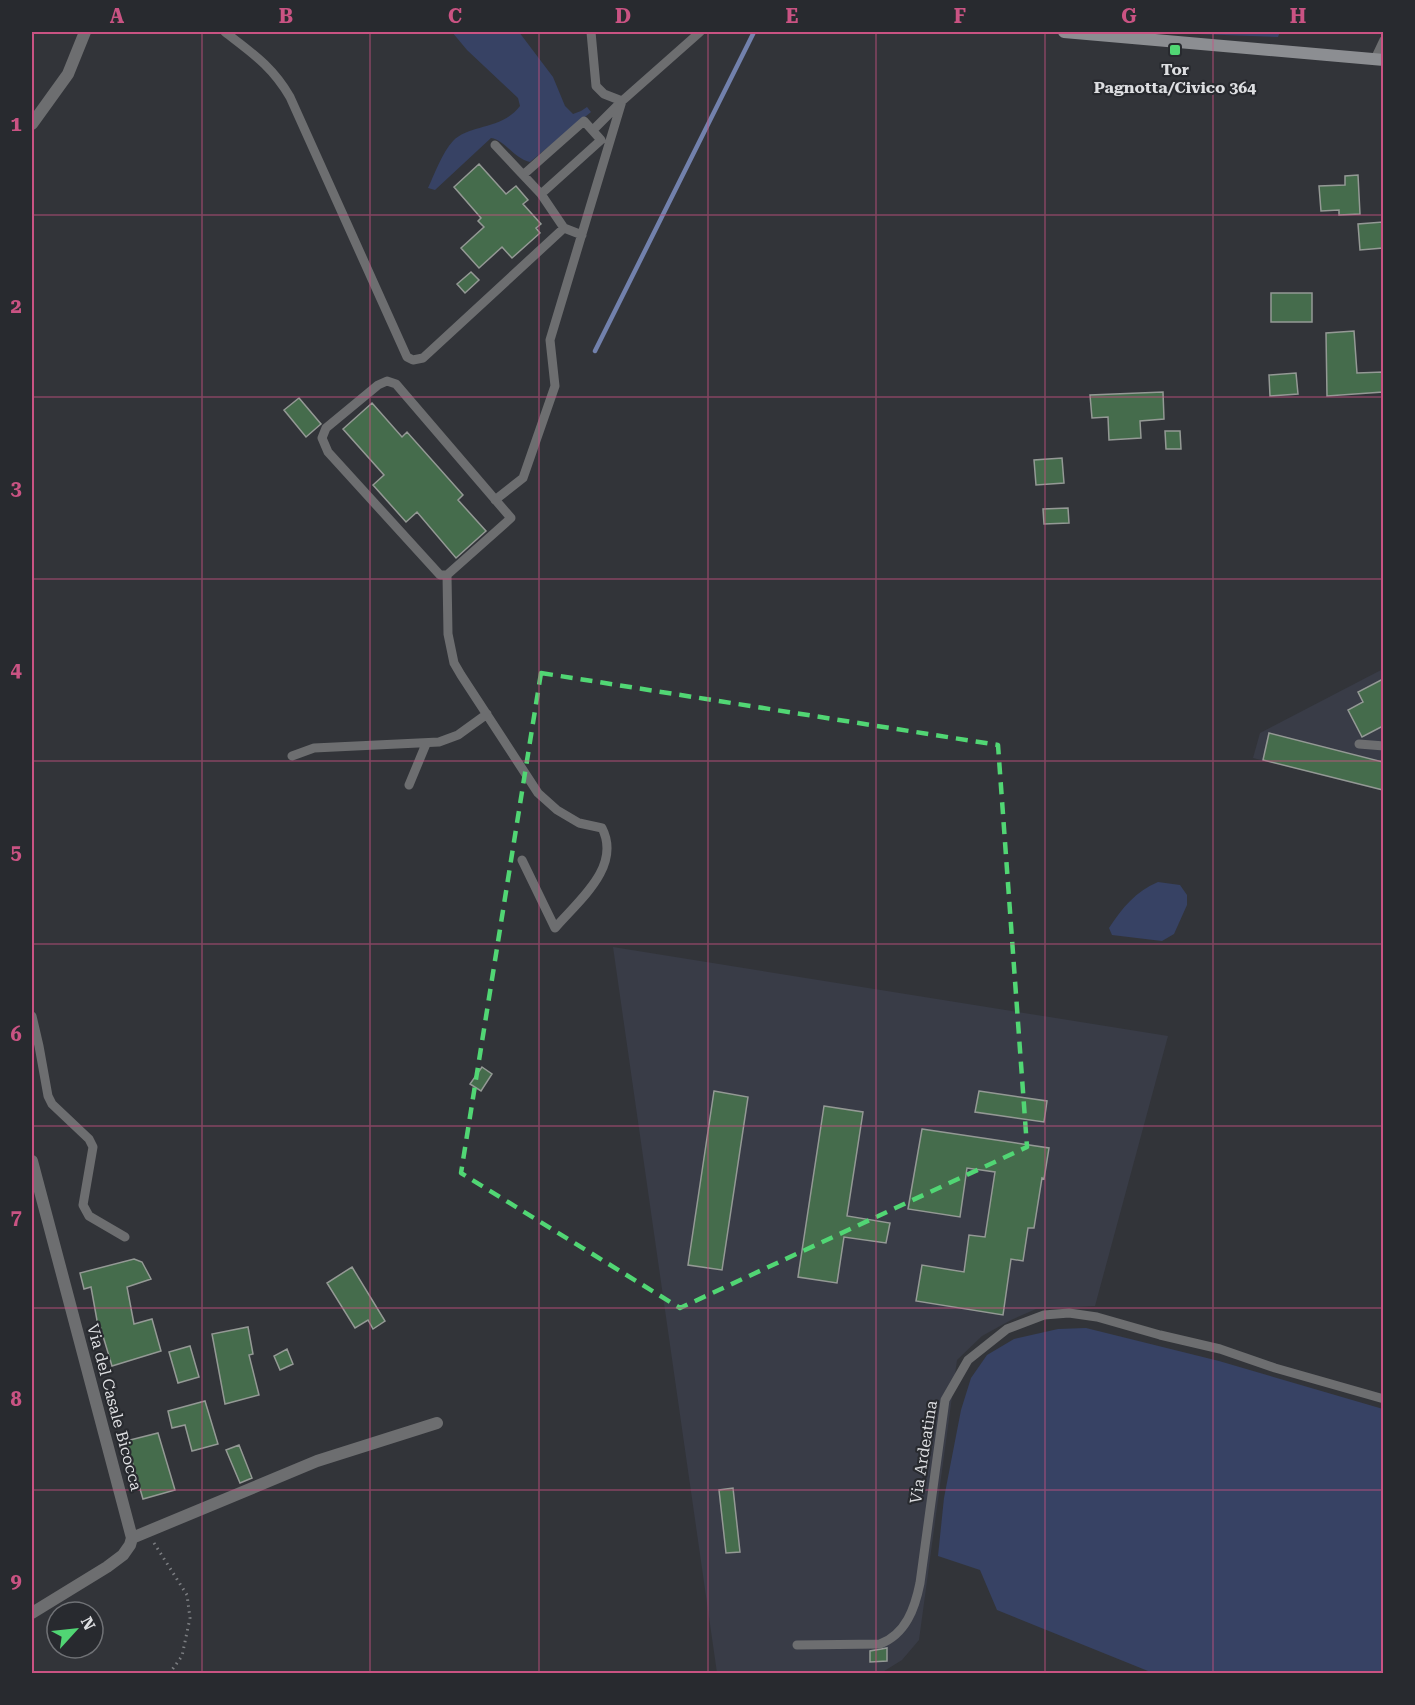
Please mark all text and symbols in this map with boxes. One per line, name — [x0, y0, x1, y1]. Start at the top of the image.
text: A — [110, 4, 125, 28]
text: B — [279, 4, 293, 28]
text: C — [448, 4, 462, 28]
text: D — [615, 4, 631, 28]
text: E — [786, 4, 799, 28]
text: F — [954, 4, 966, 28]
text: G — [1121, 4, 1137, 28]
text: H — [1290, 4, 1306, 28]
marker: Tor Pagnotta/Civico 364 — [1168, 43, 1182, 57]
place label: Tor Pagnotta/Civico 364 — [1094, 60, 1256, 97]
text: 1 — [10, 112, 22, 136]
text: 2 — [10, 294, 22, 318]
text: 3 — [10, 476, 22, 500]
text: 4 — [10, 658, 22, 682]
text: 5 — [10, 840, 22, 864]
text: 6 — [10, 1022, 22, 1046]
text: 7 — [10, 1205, 22, 1229]
street label: Via del Casale Bicocca — [83, 1322, 146, 1493]
text: 8 — [10, 1387, 22, 1411]
street label: Via Ardeatina — [906, 1399, 941, 1505]
text: 9 — [10, 1569, 22, 1593]
north arrow — [45, 1600, 105, 1660]
text: N — [77, 1614, 99, 1633]

